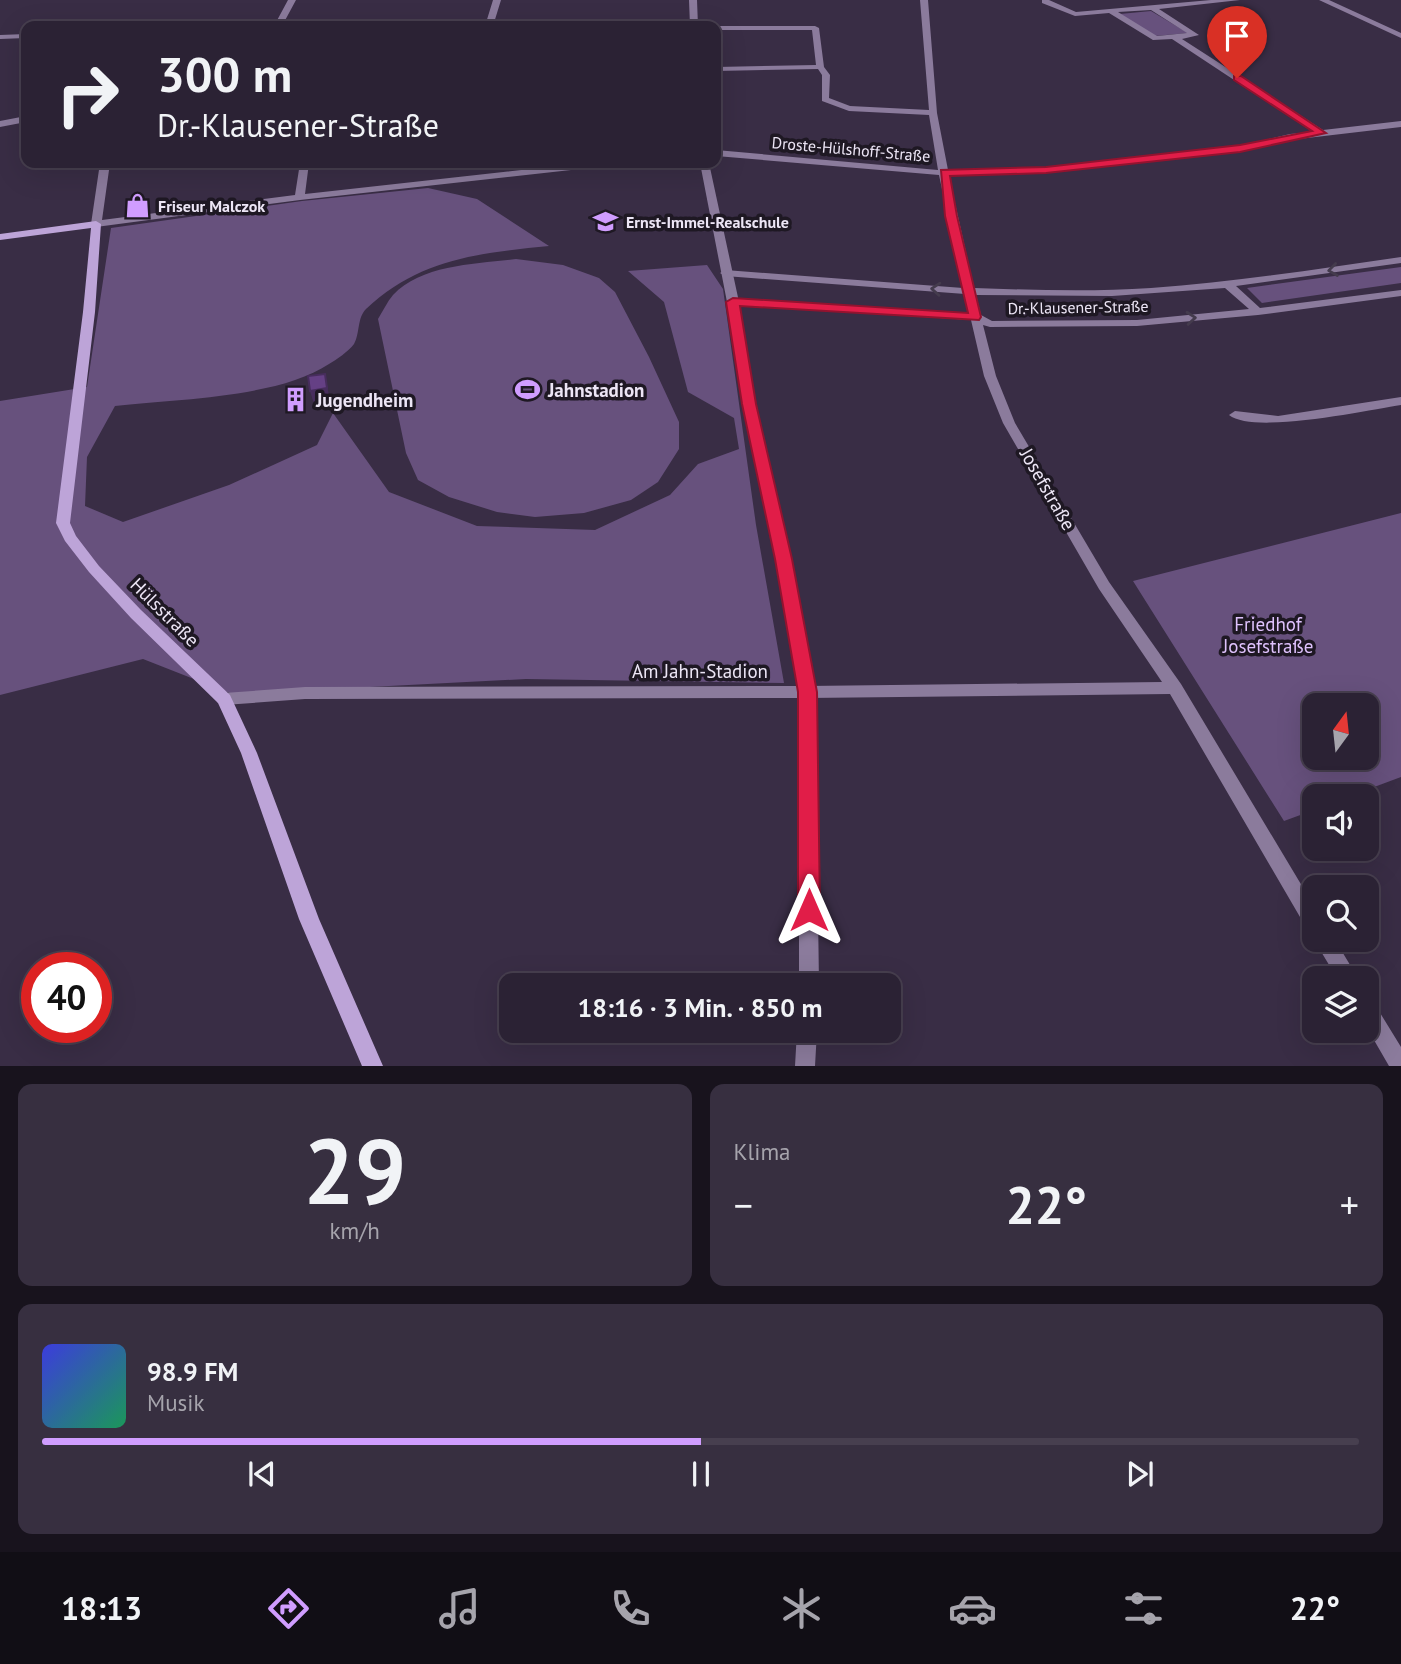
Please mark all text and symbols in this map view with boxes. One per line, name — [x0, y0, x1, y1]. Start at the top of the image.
pin — [1207, 6, 1267, 78]
icon: arrive — [1218, 17, 1256, 55]
text: 300 m — [157, 42, 292, 106]
icon: right — [42, 49, 133, 140]
text: Dr.-Klausener-Straße — [157, 104, 439, 146]
street label: Droste-Hülshoff-Straße — [771, 132, 931, 166]
shop icon: Friseur Malczok — [124, 192, 152, 220]
place label: Friseur Malczok — [158, 196, 265, 216]
school or university icon: Ernst-Immel-Realschule — [592, 208, 620, 236]
place label: Ernst-Immel-Realschule — [626, 212, 789, 232]
one-way arrow — [1328, 262, 1339, 277]
one-way arrow — [930, 282, 941, 297]
street label: Dr.-Klausener-Straße — [1007, 296, 1149, 318]
one-way arrow — [1186, 311, 1197, 326]
sports icon: Jahnstadion — [514, 376, 542, 404]
place label: Jahnstadion — [547, 378, 644, 402]
building icon: Jugendheim — [282, 386, 310, 414]
place label: Jugendheim — [315, 388, 413, 412]
street label: Josefstraße — [1014, 443, 1081, 534]
street label: Hülsstraße — [125, 572, 205, 652]
park label: Friedhof Josefstraße — [1222, 612, 1313, 658]
street label: Am Jahn-Stadion — [632, 659, 768, 683]
north arrow — [1302, 693, 1379, 770]
map controls — [1302, 693, 1379, 1043]
button: sound — [1302, 784, 1379, 861]
position arrow — [772, 873, 846, 947]
button: search — [1302, 875, 1379, 952]
speed limit sign: 40 — [21, 952, 112, 1043]
button: layers — [1302, 966, 1379, 1043]
text: 18:16 · 3 Min. · 850 m — [577, 991, 823, 1024]
text: 29 — [303, 1111, 406, 1229]
text: Klima — [734, 1137, 791, 1166]
text: 22° — [1005, 1171, 1087, 1238]
text: − — [734, 1180, 753, 1229]
text: + — [1340, 1180, 1359, 1229]
text: km/h — [330, 1216, 380, 1245]
text: 98.9 FM — [147, 1355, 238, 1388]
text: Musik — [147, 1388, 204, 1417]
icon: previous — [243, 1455, 281, 1493]
icon: pause — [682, 1455, 720, 1493]
icon: next — [1121, 1455, 1159, 1493]
icon: directions — [264, 1584, 313, 1633]
icon: music — [435, 1584, 484, 1633]
icon: phone — [606, 1584, 655, 1633]
icon: climate — [777, 1584, 826, 1633]
icon: car — [948, 1584, 997, 1633]
icon: filters — [1119, 1584, 1168, 1633]
text: 18:13 — [61, 1587, 142, 1629]
text: 22° — [1290, 1587, 1340, 1629]

